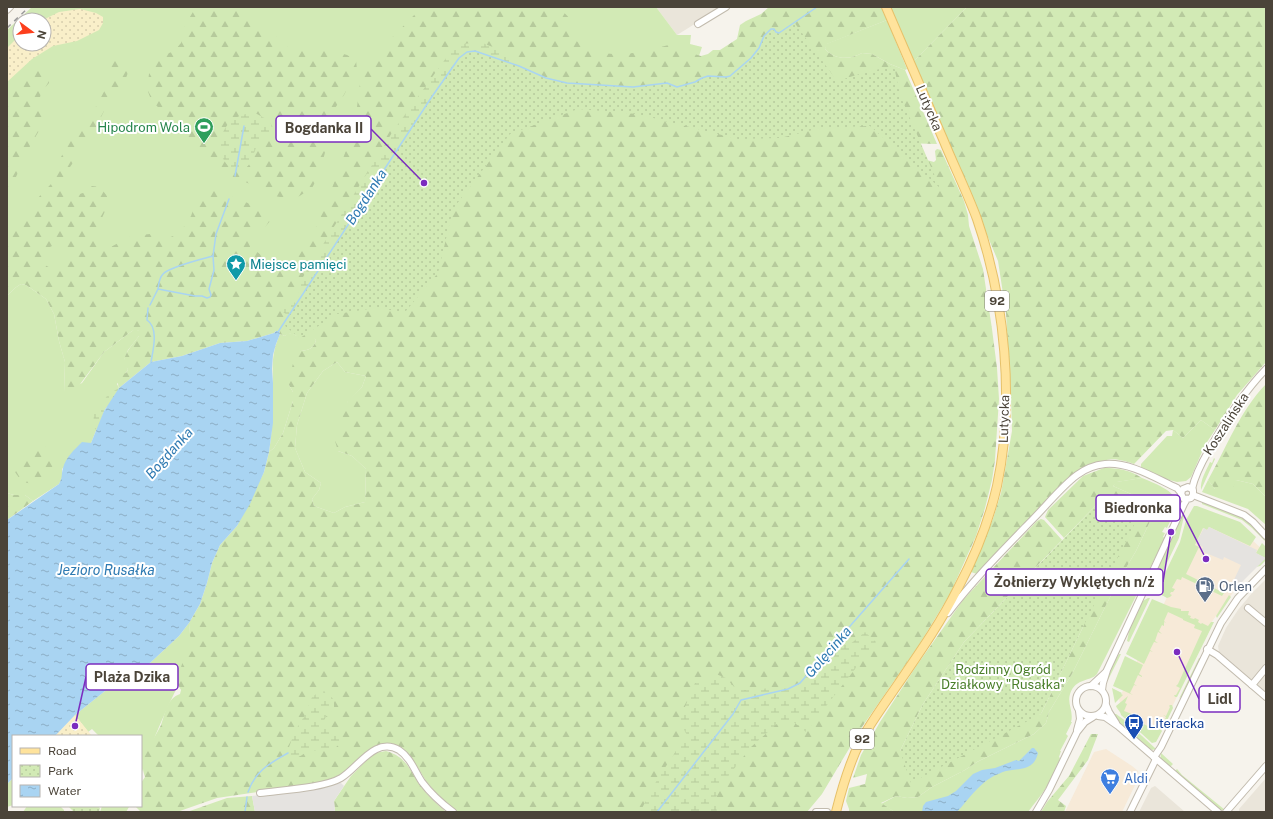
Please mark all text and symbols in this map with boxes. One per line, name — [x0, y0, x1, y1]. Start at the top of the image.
north arrow — [12, 12, 52, 52]
text: N — [35, 29, 49, 40]
street label: Lutycka — [913, 83, 945, 133]
sports icon: Hipodrom Wola — [193, 116, 215, 144]
callout: Bogdanka II — [276, 116, 371, 142]
place label: Hipodrom Wola — [97, 120, 190, 135]
text: Bogdanka II — [285, 120, 363, 136]
water label: Bogdanka — [342, 166, 390, 228]
place icon: Miejsce pamięci — [225, 253, 247, 281]
place label: Miejsce pamięci — [250, 257, 346, 272]
road number: 92 — [985, 291, 1009, 311]
street label: Koszalińska — [1200, 390, 1252, 458]
street label: Lutycka — [996, 395, 1012, 443]
water label: Bogdanka — [142, 424, 196, 482]
callout: Biedronka — [1096, 495, 1180, 521]
text: Biedronka — [1104, 500, 1172, 516]
water label: Jezioro Rusałka — [57, 562, 155, 578]
callout: Żołnierzy Wyklętych n/ż — [986, 569, 1163, 595]
text: Żołnierzy Wyklętych n/ż — [994, 573, 1154, 590]
fuel station icon: Orlen — [1194, 575, 1216, 603]
place label: Orlen — [1219, 579, 1252, 594]
water label: Golęcinka — [801, 623, 855, 681]
park label: Rodzinny Ogród Działkowy "Rusałka" — [941, 662, 1065, 692]
callout: Plaża Dzika — [86, 664, 178, 690]
text: Plaża Dzika — [94, 669, 170, 685]
callout: Lidl — [1199, 686, 1240, 712]
text: Lidl — [1208, 691, 1233, 707]
bus stop icon: Literacka — [1123, 712, 1145, 740]
place label: Literacka — [1148, 716, 1204, 731]
road number: 92 — [850, 729, 874, 749]
legend — [12, 735, 142, 807]
text: Road — [48, 744, 76, 758]
text: Park — [48, 764, 74, 778]
supermarket icon: Aldi — [1099, 767, 1121, 795]
place label: Aldi — [1124, 771, 1148, 786]
text: Water — [48, 784, 82, 798]

